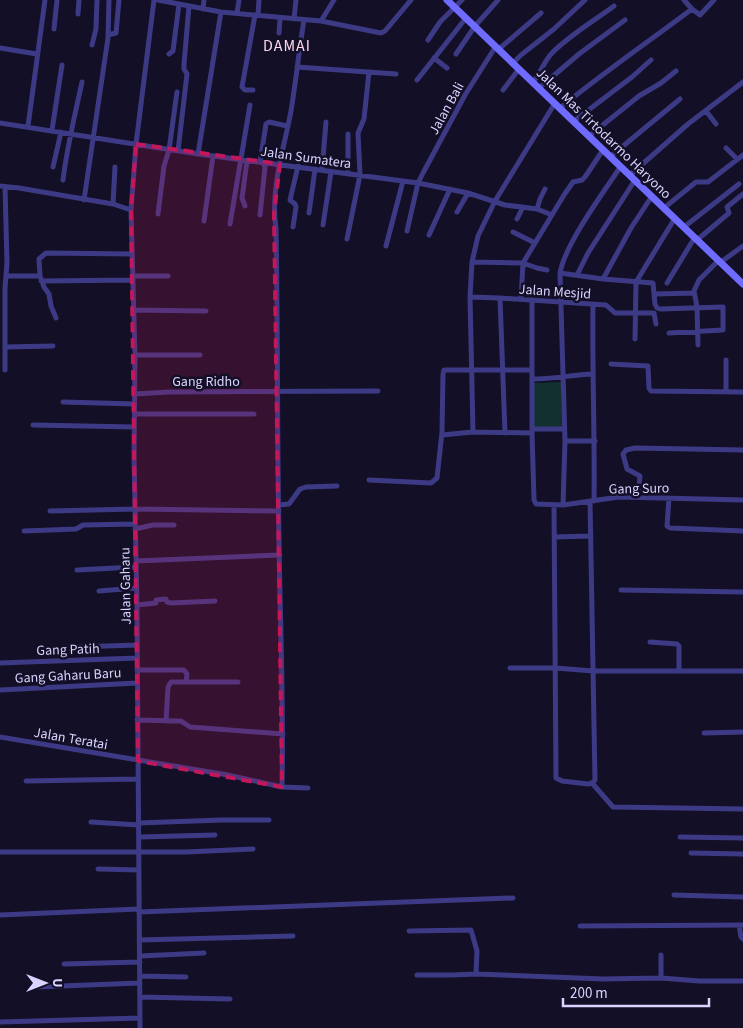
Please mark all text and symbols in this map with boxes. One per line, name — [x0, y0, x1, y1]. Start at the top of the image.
district label: DAMAI — [263, 35, 311, 57]
street label: Jalan Mas Tirtodarmo Haryono — [531, 64, 675, 204]
street label: Jalan Bali — [424, 79, 469, 138]
street label: Jalan Sumatera — [259, 142, 353, 174]
street label: Jalan Mesjid — [518, 279, 592, 305]
street label: Gang Ridho — [172, 372, 240, 392]
street label: Gang Suro — [609, 478, 669, 500]
street label: Jalan Gaharu — [115, 547, 137, 625]
street label: Gang Patih — [36, 639, 100, 661]
street label: Gang Gaharu Baru — [14, 663, 122, 689]
street label: Jalan Teratai — [32, 723, 109, 755]
north arrow — [20, 958, 70, 1008]
scale bar — [563, 976, 709, 1008]
text: U — [47, 978, 67, 988]
text: 200 m — [570, 983, 608, 1004]

